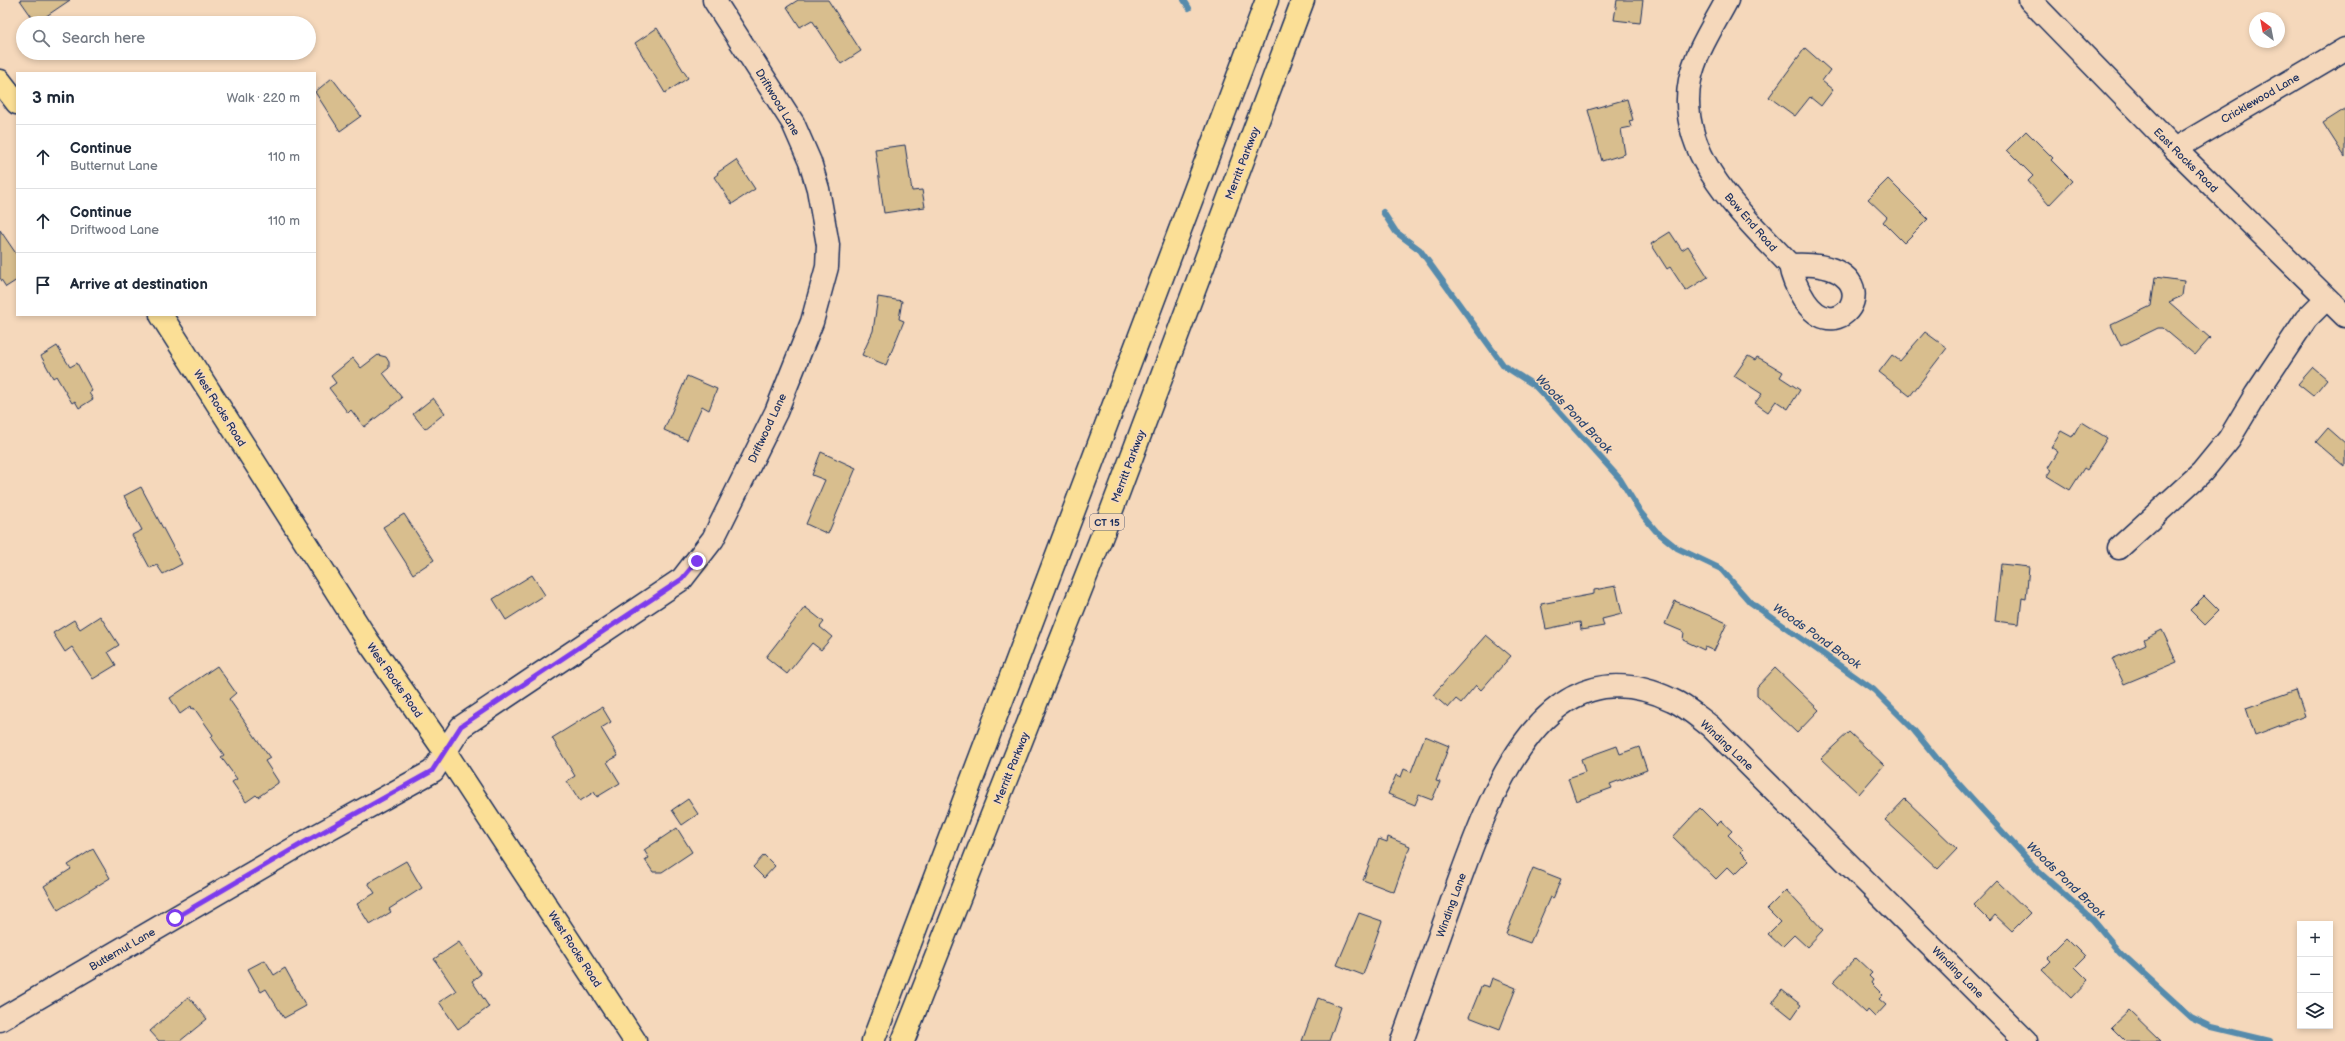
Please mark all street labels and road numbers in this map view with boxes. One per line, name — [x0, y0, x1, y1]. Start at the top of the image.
street label: Driftwood Lane — [753, 67, 803, 138]
street label: Cricklewood Lane — [2219, 70, 2302, 126]
street label: Merritt Parkway — [1223, 125, 1262, 201]
street label: East Rocks Road — [2151, 125, 2221, 195]
street label: Bow End Road — [1722, 190, 1780, 254]
street label: West Rocks Road — [191, 367, 248, 449]
street label: Driftwood Lane — [746, 391, 789, 465]
street label: Merritt Parkway — [1109, 428, 1148, 504]
road number: CT 15 — [1090, 514, 1124, 530]
street label: West Rocks Road — [364, 640, 425, 720]
street label: Winding Lane — [1697, 718, 1756, 774]
street label: Merritt Parkway — [991, 730, 1032, 806]
street label: Winding Lane — [1434, 871, 1469, 939]
street label: West Rocks Road — [545, 909, 604, 990]
street label: Butternut Lane — [87, 925, 158, 974]
street label: Winding Lane — [1929, 944, 1986, 1001]

